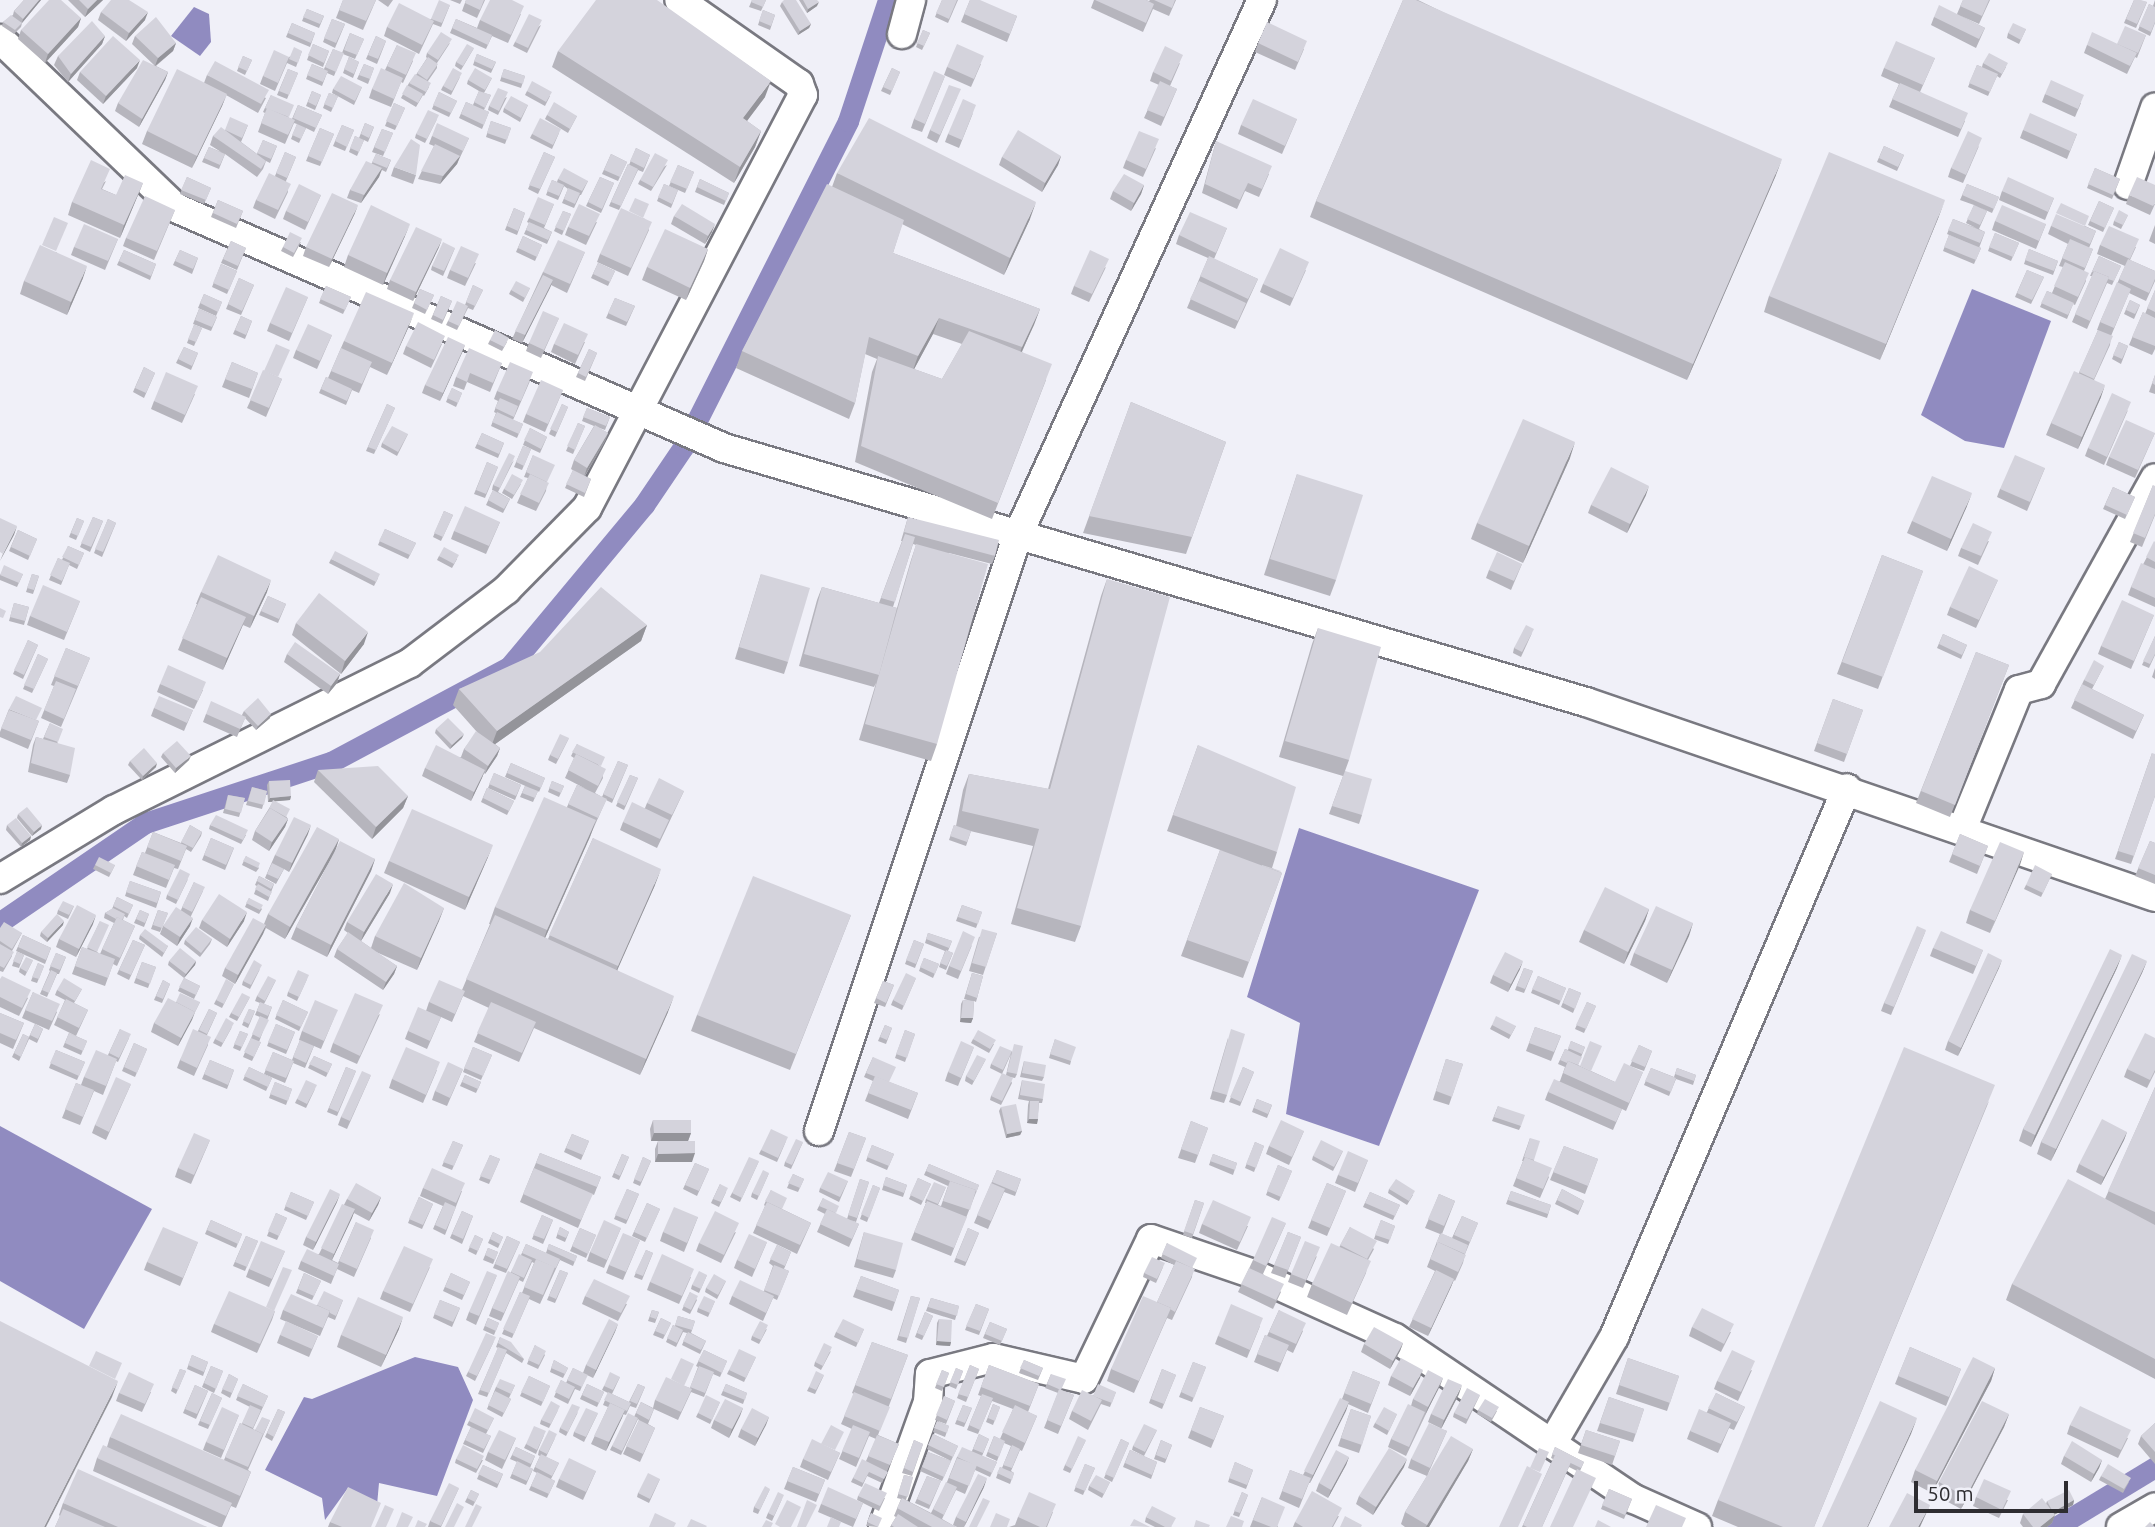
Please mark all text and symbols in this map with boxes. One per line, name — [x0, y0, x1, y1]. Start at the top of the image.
scale bar — [1917, 1468, 2071, 1512]
text: 50 m — [1927, 1481, 1974, 1505]

